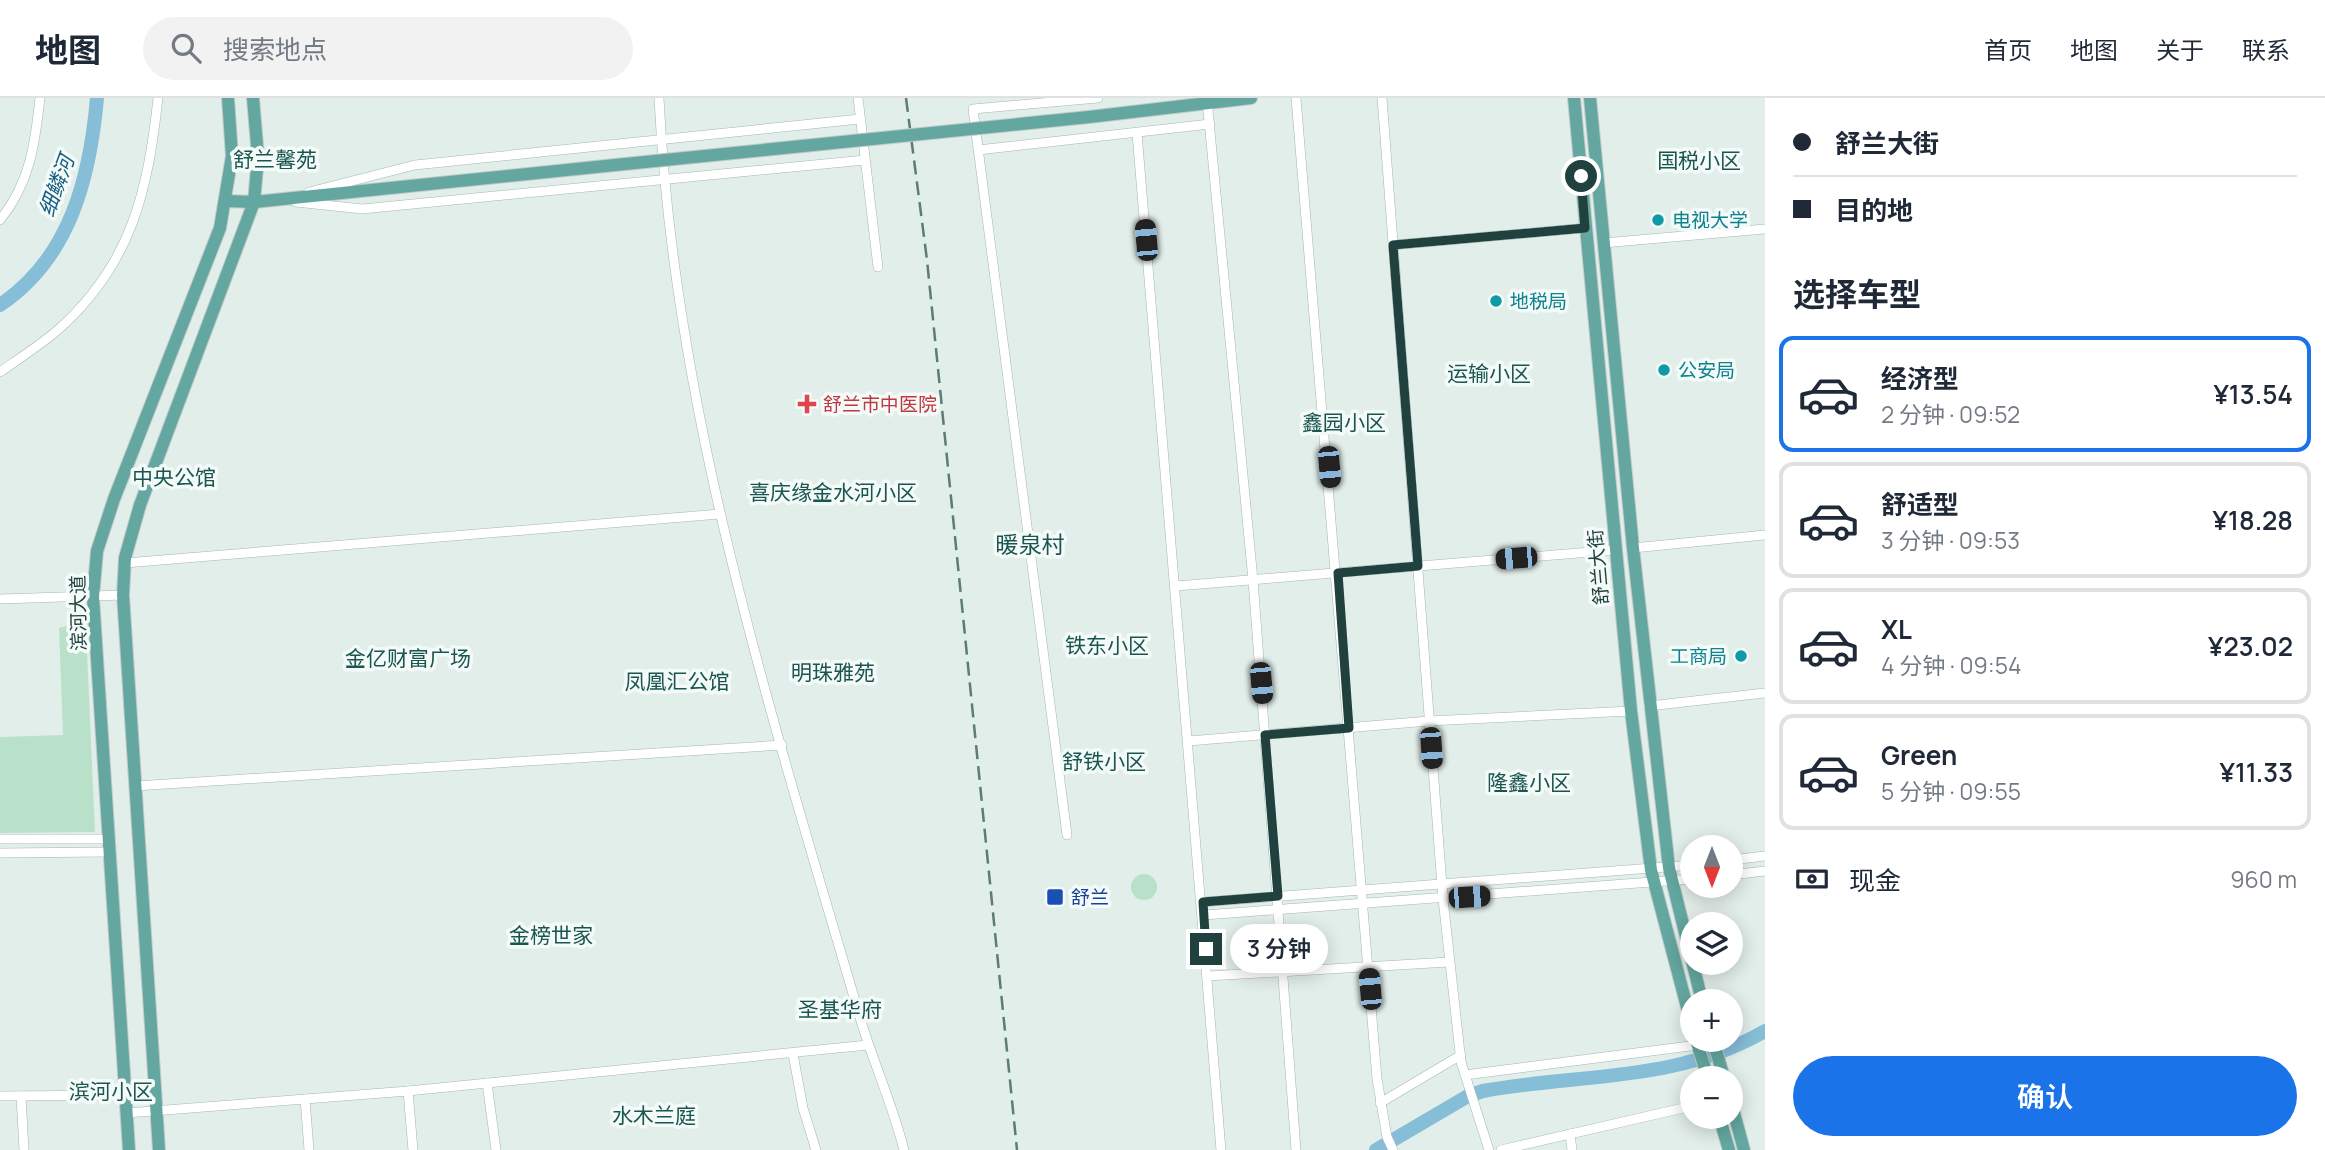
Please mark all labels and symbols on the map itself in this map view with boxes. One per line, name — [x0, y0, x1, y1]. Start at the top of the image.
district label: 舒兰馨苑 — [233, 145, 317, 173]
district label: 国税小区 — [1657, 146, 1741, 174]
water label: 细鳞河 — [32, 148, 81, 220]
route start — [1565, 160, 1597, 192]
place label: 电视大学 — [1672, 207, 1748, 233]
marker: 电视大学 — [1650, 212, 1666, 228]
car — [1134, 218, 1159, 262]
place label: 地税局 — [1510, 288, 1567, 314]
marker: 地税局 — [1488, 293, 1504, 309]
place label: 公安局 — [1678, 357, 1735, 383]
district label: 运输小区 — [1447, 359, 1531, 387]
marker: 公安局 — [1656, 362, 1672, 378]
place label: 舒兰市中医院 — [823, 391, 937, 417]
marker: 舒兰市中医院 — [797, 394, 817, 414]
district label: 鑫园小区 — [1302, 408, 1386, 436]
car — [1317, 445, 1342, 489]
district label: 中央公馆 — [132, 463, 216, 491]
district label: 喜庆缘金水河小区 — [749, 478, 917, 506]
district label: 暖泉村 — [996, 528, 1065, 560]
street label: 舒兰大街 — [1582, 528, 1614, 606]
car — [1495, 546, 1538, 570]
street label: 滨河大道 — [64, 575, 92, 651]
district label: 铁东小区 — [1065, 631, 1149, 659]
place label: 工商局 — [1670, 643, 1727, 669]
district label: 金亿财富广场 — [345, 644, 471, 672]
marker: 工商局 — [1733, 648, 1749, 664]
district label: 明珠雅苑 — [791, 658, 875, 686]
car — [1249, 661, 1274, 705]
district label: 凤凰汇公馆 — [625, 667, 730, 695]
car — [1420, 726, 1443, 770]
district label: 舒铁小区 — [1062, 747, 1146, 775]
district label: 隆鑫小区 — [1487, 768, 1571, 796]
north arrow — [1680, 835, 1743, 898]
place label: 舒兰 — [1071, 884, 1109, 910]
car — [1448, 885, 1491, 909]
marker: 舒兰 — [1045, 887, 1065, 907]
district label: 金榜世家 — [509, 921, 593, 949]
callout: 3 分钟 — [1230, 924, 1328, 974]
route end — [1190, 933, 1222, 965]
car — [1358, 967, 1383, 1011]
district label: 圣基华府 — [798, 995, 882, 1023]
district label: 滨河小区 — [69, 1077, 153, 1105]
district label: 水木兰庭 — [612, 1101, 696, 1129]

